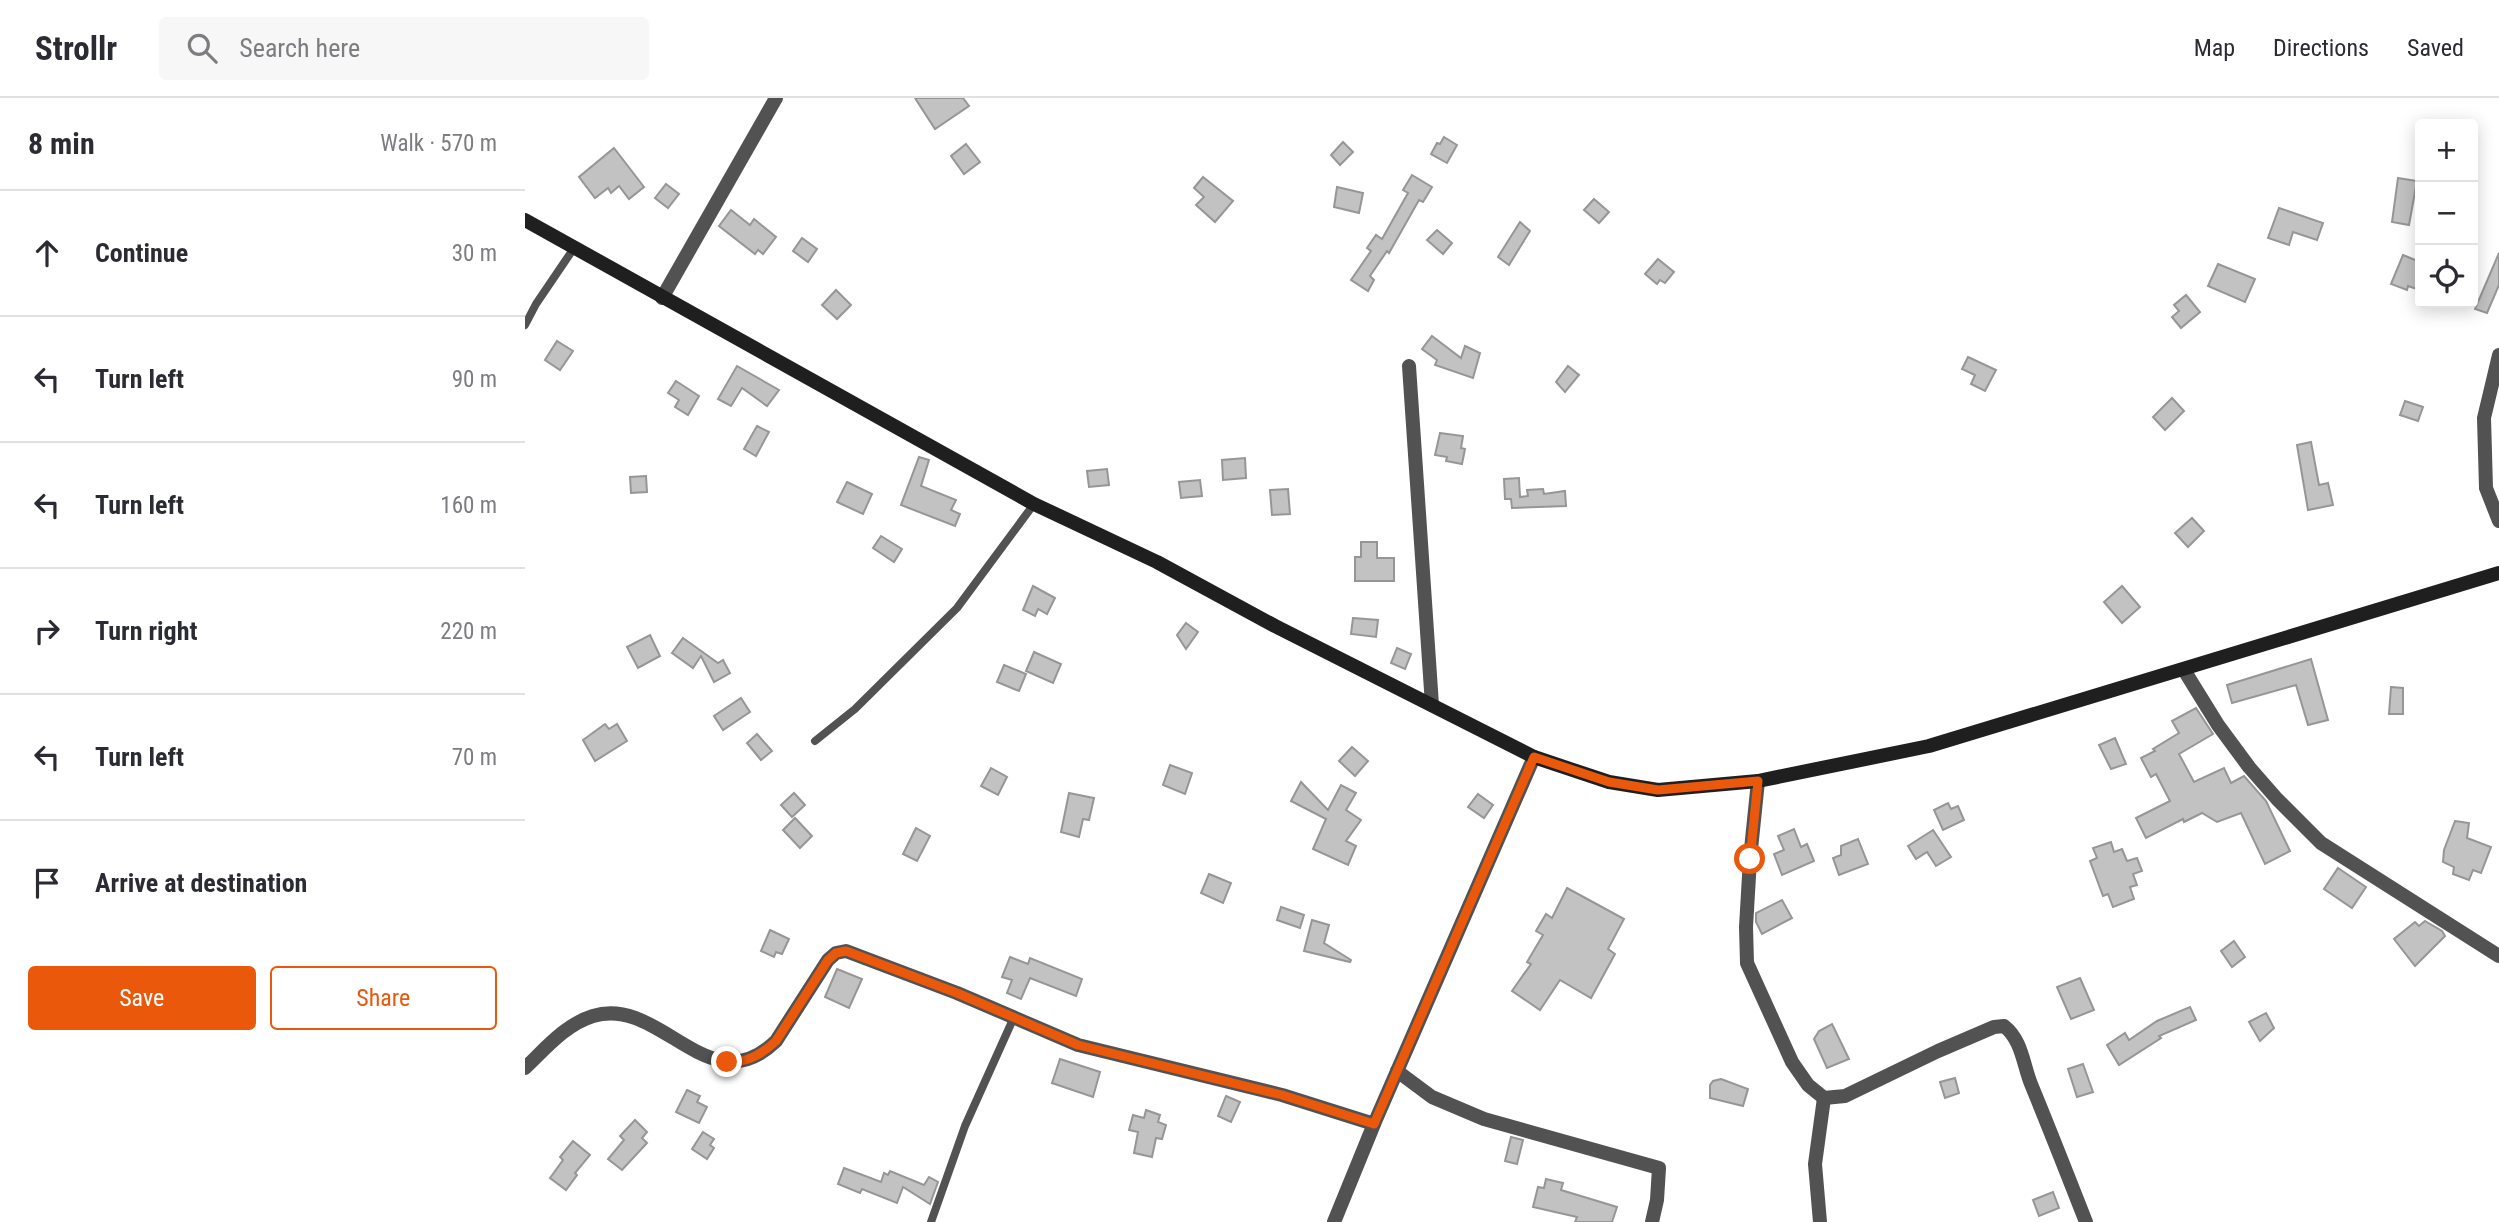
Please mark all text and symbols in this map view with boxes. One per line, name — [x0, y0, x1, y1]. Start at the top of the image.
search box — [159, 17, 649, 80]
text: Strollr — [35, 29, 117, 68]
icon: search — [183, 29, 221, 67]
text: Search here — [239, 33, 360, 63]
text: Map — [2194, 34, 2235, 62]
text: Directions — [2273, 34, 2369, 62]
text: Saved — [2407, 34, 2464, 62]
map controls — [2415, 119, 2478, 308]
button: + — [2415, 119, 2478, 182]
text: 8 min — [28, 126, 95, 161]
text: Walk · 570 m — [380, 130, 497, 157]
button: − — [2415, 182, 2478, 245]
icon: ahead — [28, 234, 66, 272]
text: Continue — [95, 238, 188, 268]
text: 30 m — [452, 240, 497, 267]
button: locate — [2415, 245, 2478, 308]
icon: left — [28, 360, 66, 398]
text: Turn left — [95, 364, 184, 394]
text: 90 m — [452, 366, 497, 393]
icon: left — [28, 486, 66, 524]
text: Turn left — [95, 490, 184, 520]
text: 160 m — [440, 492, 497, 519]
icon: right — [28, 612, 66, 650]
text: Turn right — [95, 616, 197, 646]
text: 220 m — [440, 618, 497, 645]
icon: left — [28, 738, 66, 776]
text: Turn left — [95, 742, 184, 772]
text: 70 m — [452, 744, 497, 771]
route start — [1734, 843, 1765, 874]
icon: arrive — [28, 864, 66, 902]
text: Arrive at destination — [95, 868, 307, 898]
button: Save — [28, 966, 256, 1030]
button: Share — [270, 966, 497, 1030]
route end — [711, 1046, 742, 1077]

